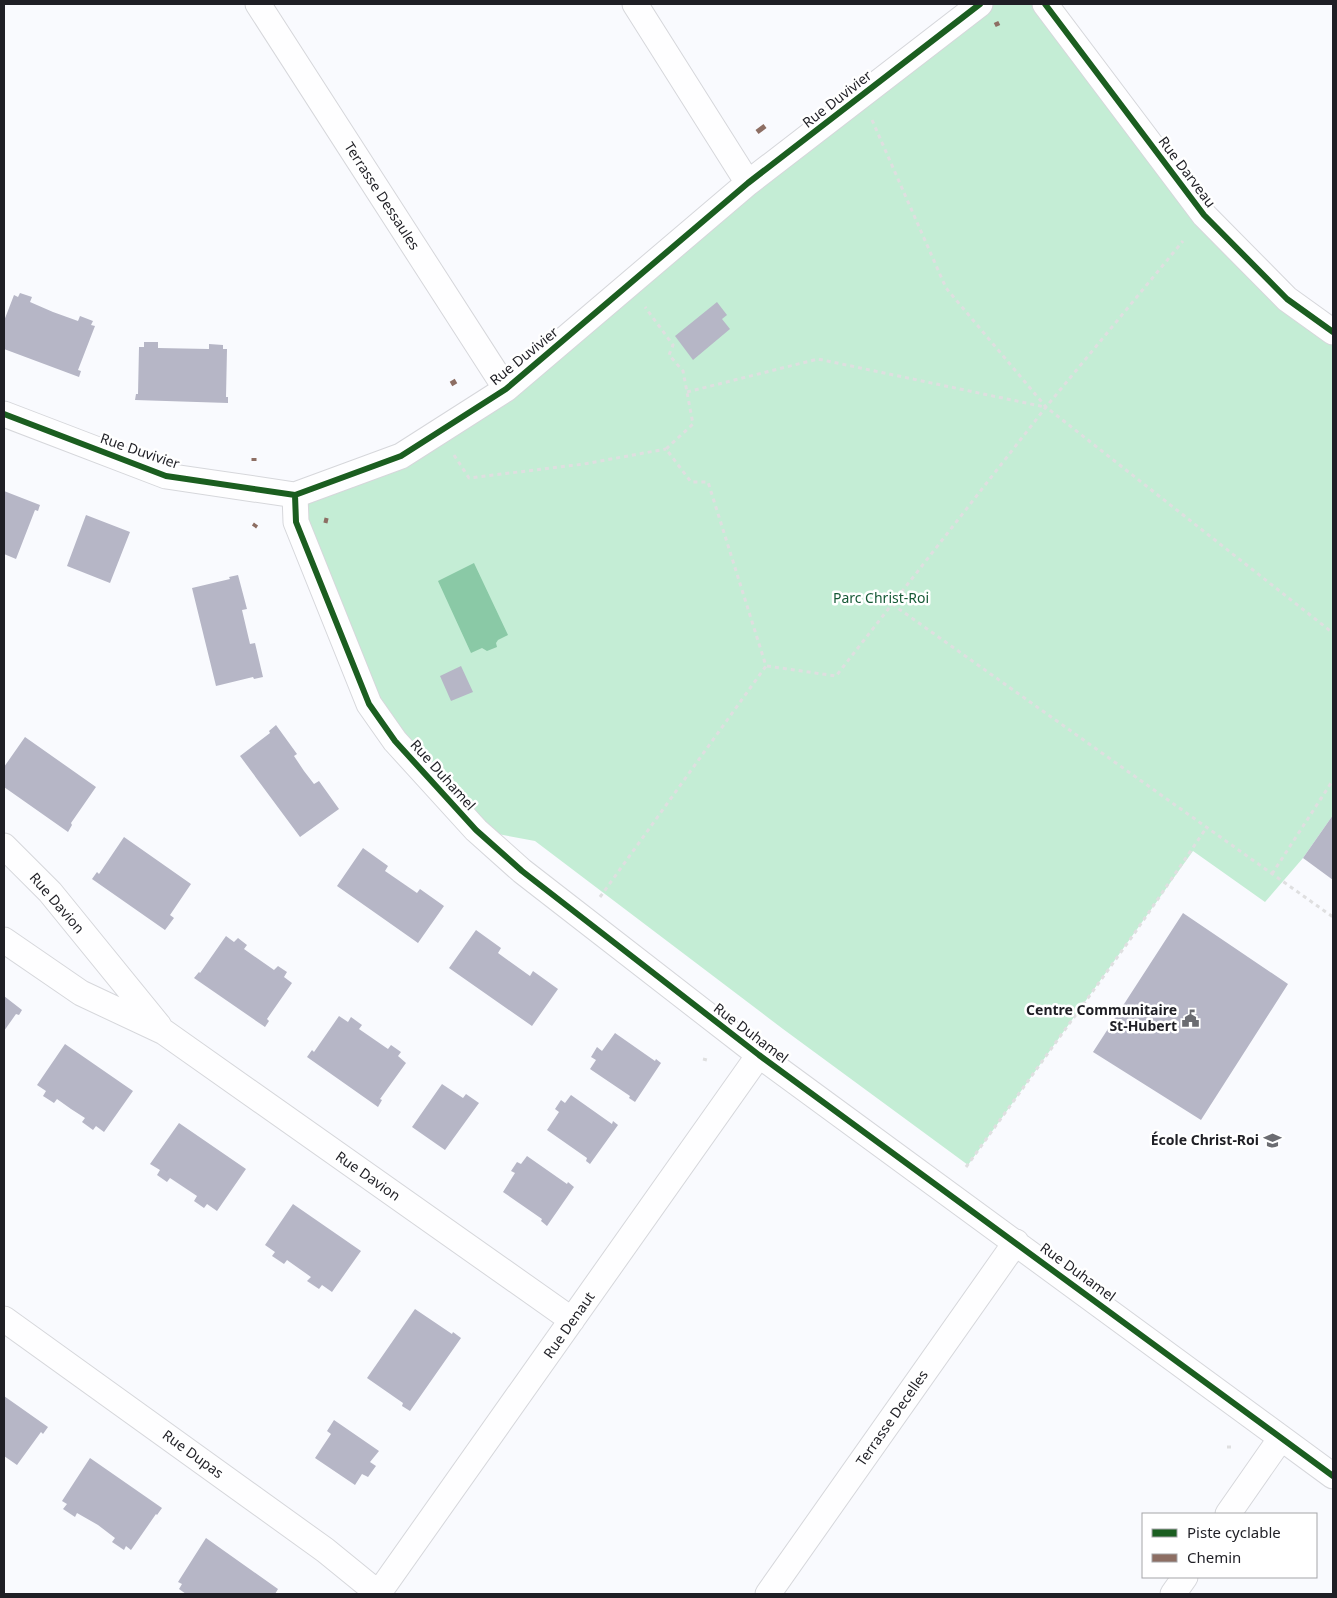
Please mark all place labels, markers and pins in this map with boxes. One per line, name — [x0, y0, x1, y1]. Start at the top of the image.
place label: Centre Communitaire St-Hubert — [1026, 1000, 1177, 1035]
public building icon: Centre Communitaire St-Hubert — [1181, 1008, 1201, 1028]
place label: École Christ-Roi — [1151, 1130, 1259, 1149]
school or university icon: École Christ-Roi — [1263, 1130, 1283, 1150]

